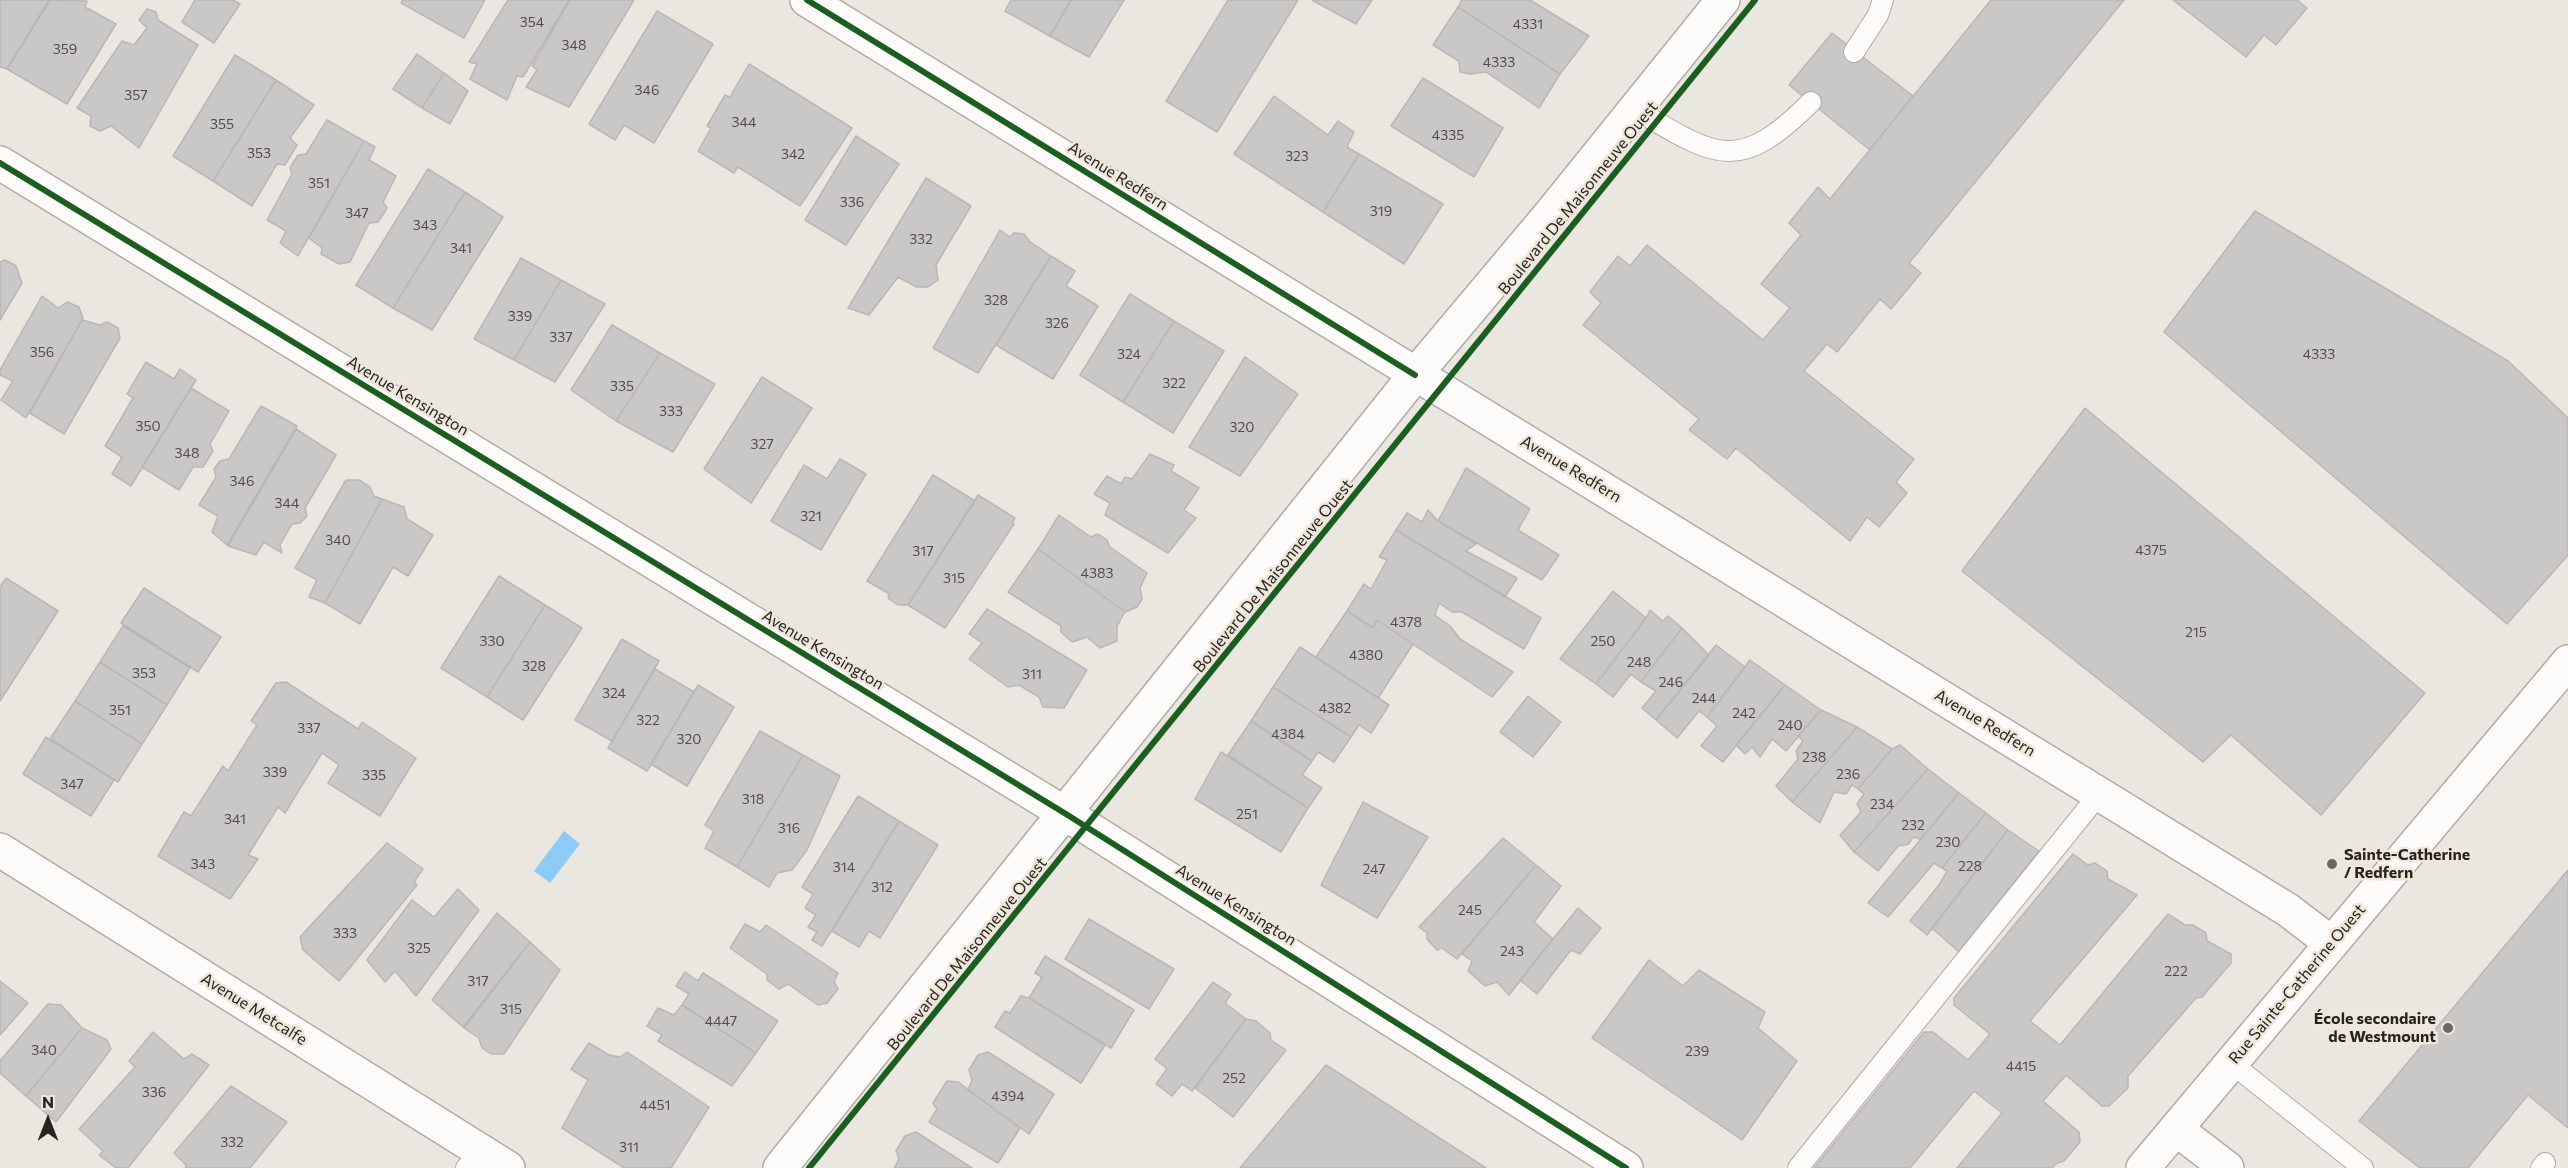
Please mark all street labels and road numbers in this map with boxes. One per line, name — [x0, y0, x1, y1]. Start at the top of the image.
street label: Boulevard De Maisonneuve Ouest — [1494, 97, 1662, 299]
street label: Avenue Redfern — [1064, 138, 1172, 214]
street label: Avenue Kensington — [344, 352, 472, 440]
street label: Avenue Redfern — [1517, 431, 1625, 507]
street label: Boulevard De Maisonneuve Ouest — [1189, 475, 1357, 677]
street label: Avenue Kensington — [759, 606, 887, 694]
street label: Avenue Redfern — [1931, 685, 2039, 761]
street label: Boulevard De Maisonneuve Ouest — [883, 853, 1051, 1055]
street label: Avenue Kensington — [1172, 860, 1300, 950]
street label: Rue Sainte-Catherine Ouest — [2225, 900, 2369, 1068]
street label: Avenue Metcalfe — [198, 969, 310, 1049]

